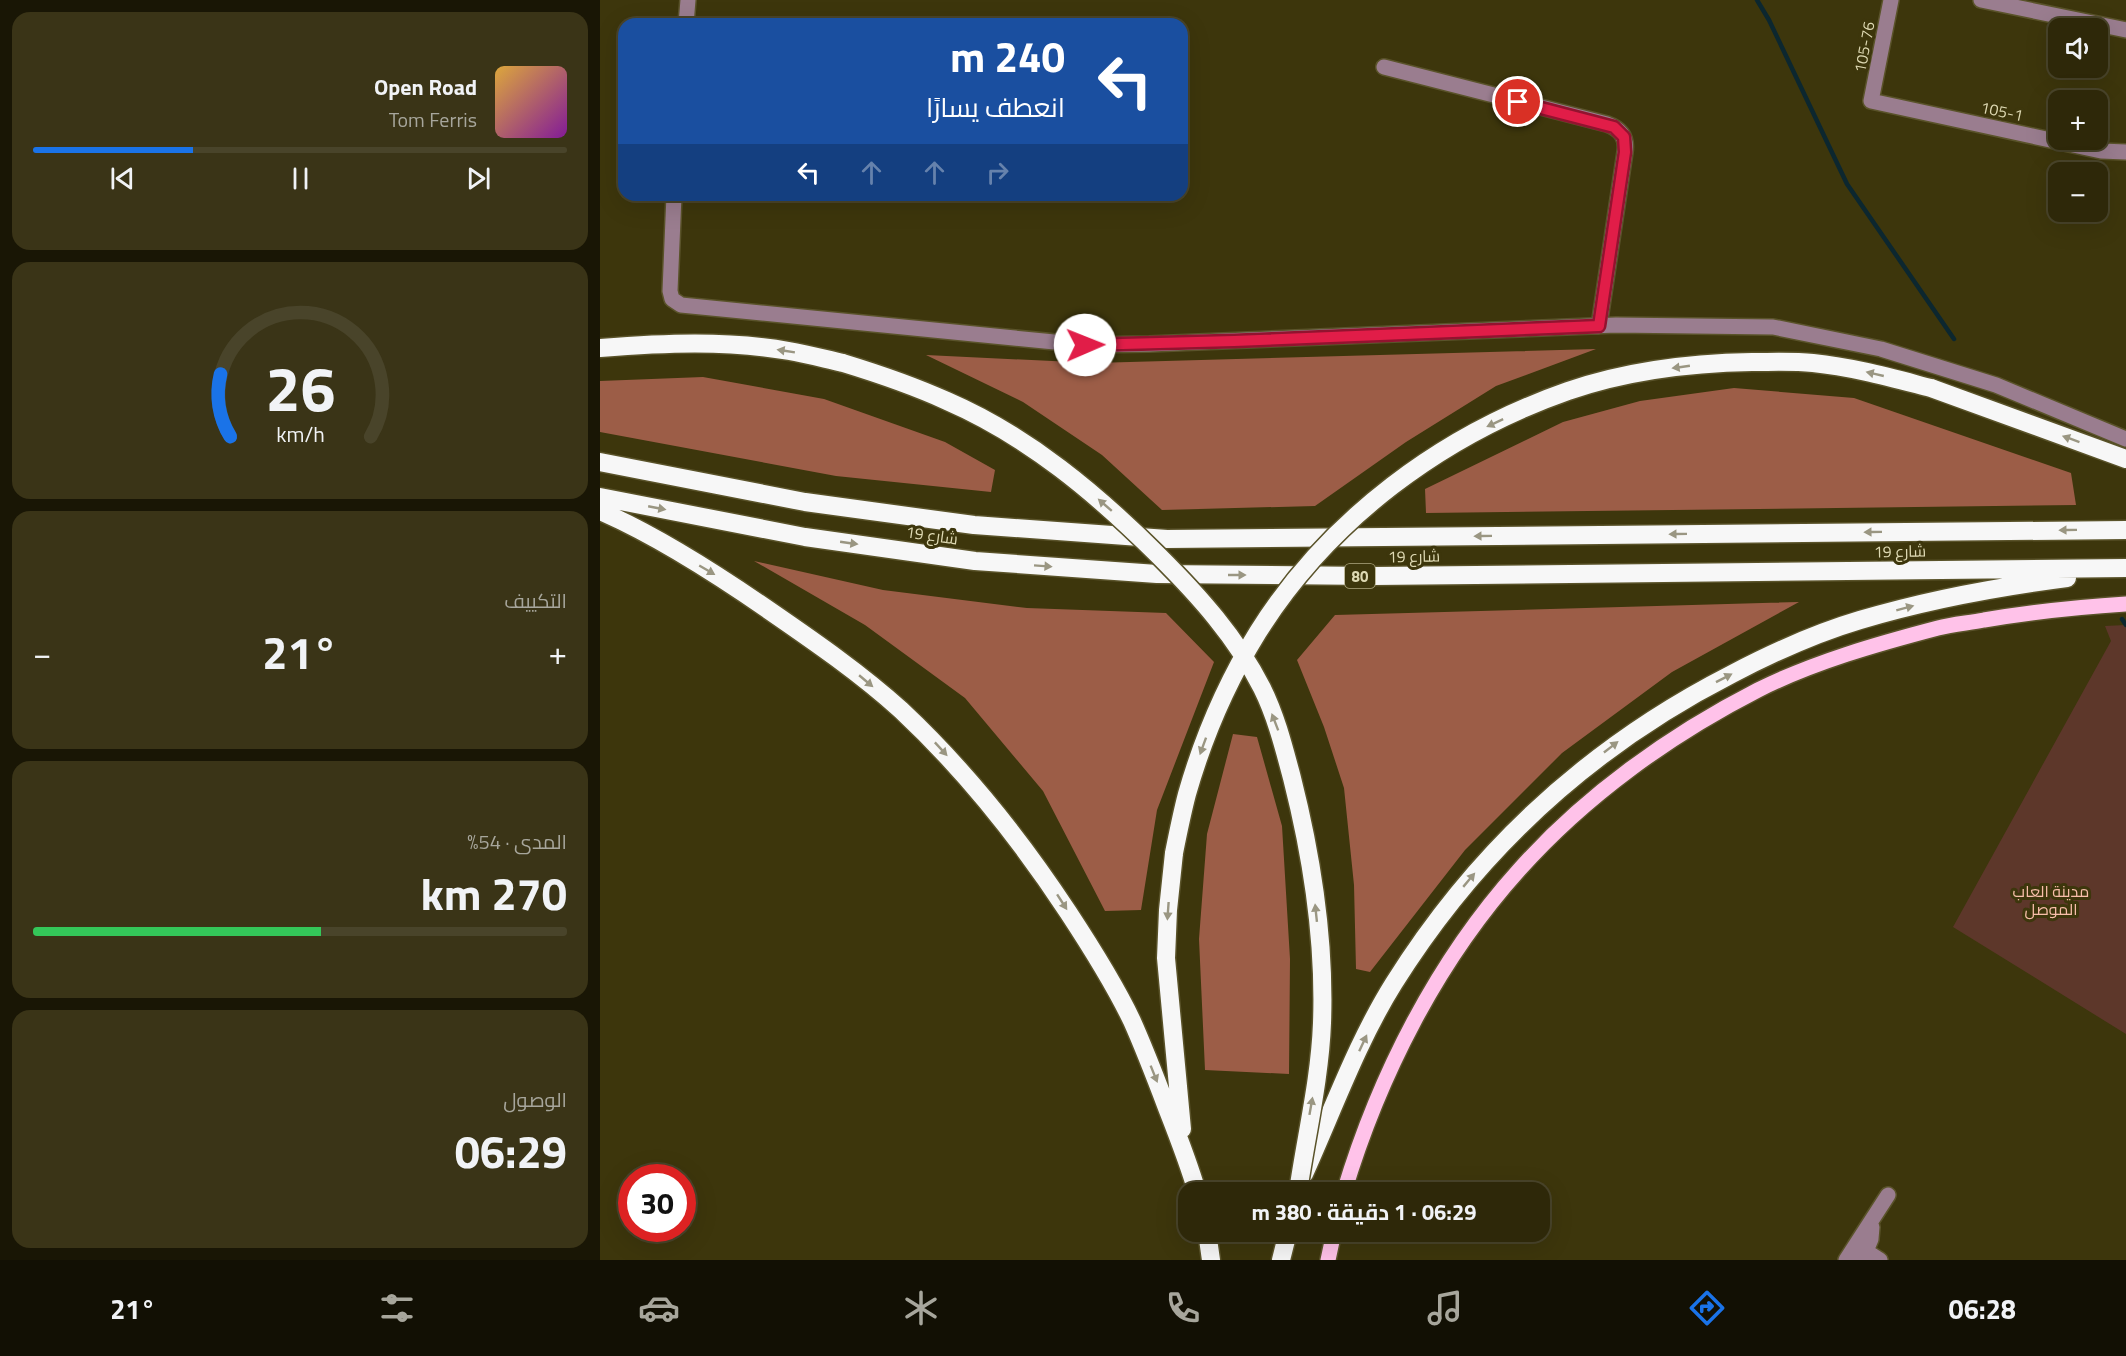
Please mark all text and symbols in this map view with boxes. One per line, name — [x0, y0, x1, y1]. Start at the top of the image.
map controls — [2048, 18, 2108, 222]
button: sound — [2048, 18, 2108, 78]
street label: 105-76 — [1847, 19, 1881, 75]
text: 240 m — [950, 24, 1065, 88]
icon: left — [1086, 42, 1164, 120]
text: Open Road — [374, 70, 477, 104]
pin — [1492, 76, 1543, 127]
icon: arrive — [1501, 85, 1534, 118]
text: انعطف يسارًا — [926, 86, 1065, 127]
button: + — [2048, 90, 2108, 150]
street label: 105-1 — [1979, 95, 2025, 127]
text: Tom Ferris — [389, 104, 477, 135]
icon: left — [792, 156, 825, 189]
icon: ahead — [855, 156, 888, 189]
icon: ahead — [918, 156, 951, 189]
icon: right — [981, 156, 1014, 189]
icon: previous — [106, 162, 139, 195]
icon: pause — [284, 162, 317, 195]
icon: next — [462, 162, 495, 195]
button: − — [2048, 162, 2108, 222]
position arrow — [1053, 313, 1117, 377]
text: 26 — [265, 341, 335, 436]
one-way arrow — [777, 346, 796, 355]
one-way arrow — [1671, 363, 1690, 372]
one-way arrow — [1865, 369, 1884, 378]
one-way arrow — [1487, 418, 1504, 427]
text: km/h — [276, 419, 324, 451]
one-way arrow — [2062, 434, 2080, 444]
one-way arrow — [1098, 498, 1113, 512]
one-way arrow — [648, 504, 667, 513]
street label: شارع 19 — [904, 519, 960, 551]
one-way arrow — [2058, 526, 2077, 535]
one-way arrow — [1863, 527, 1882, 537]
one-way arrow — [1668, 529, 1687, 539]
one-way arrow — [1473, 531, 1492, 541]
one-way arrow — [840, 539, 859, 548]
street label: شارع 19 — [1874, 539, 1926, 563]
street label: شارع 19 — [1388, 544, 1440, 568]
one-way arrow — [1033, 561, 1052, 571]
one-way arrow — [699, 564, 715, 575]
road number: 80 — [1345, 564, 1375, 588]
one-way arrow — [1228, 570, 1247, 580]
text: التكييف — [504, 585, 567, 616]
one-way arrow — [1896, 603, 1914, 612]
text: 21° — [262, 618, 338, 686]
text: − — [33, 628, 51, 678]
text: + — [549, 628, 567, 678]
one-way arrow — [1715, 673, 1732, 683]
one-way arrow — [858, 675, 874, 688]
one-way arrow — [1270, 713, 1280, 731]
one-way arrow — [1198, 737, 1208, 755]
one-way arrow — [1603, 741, 1619, 754]
one-way arrow — [934, 742, 948, 757]
text: المدى · 54% — [467, 826, 567, 857]
text: 270 km — [421, 859, 567, 927]
one-way arrow — [1462, 873, 1475, 888]
park label: مدينة العاب الموصل — [2013, 879, 2089, 921]
one-way arrow — [1056, 894, 1067, 910]
one-way arrow — [1163, 902, 1173, 921]
one-way arrow — [1311, 903, 1321, 922]
one-way arrow — [1358, 1034, 1367, 1051]
one-way arrow — [1149, 1065, 1159, 1083]
text: الوصول — [503, 1084, 567, 1115]
one-way arrow — [1307, 1097, 1316, 1116]
text: 06:29 — [455, 1117, 567, 1185]
speed limit sign: 30 — [618, 1164, 696, 1242]
text: 06:29 · 1 دقيقة · 380 m — [1251, 1195, 1477, 1229]
icon: filters — [376, 1287, 418, 1329]
icon: car — [638, 1287, 680, 1329]
icon: climate — [900, 1287, 942, 1329]
icon: phone — [1162, 1287, 1204, 1329]
icon: music — [1424, 1287, 1466, 1329]
icon: directions — [1686, 1287, 1728, 1329]
text: 21° — [110, 1288, 156, 1329]
text: 06:28 — [1949, 1288, 2016, 1329]

